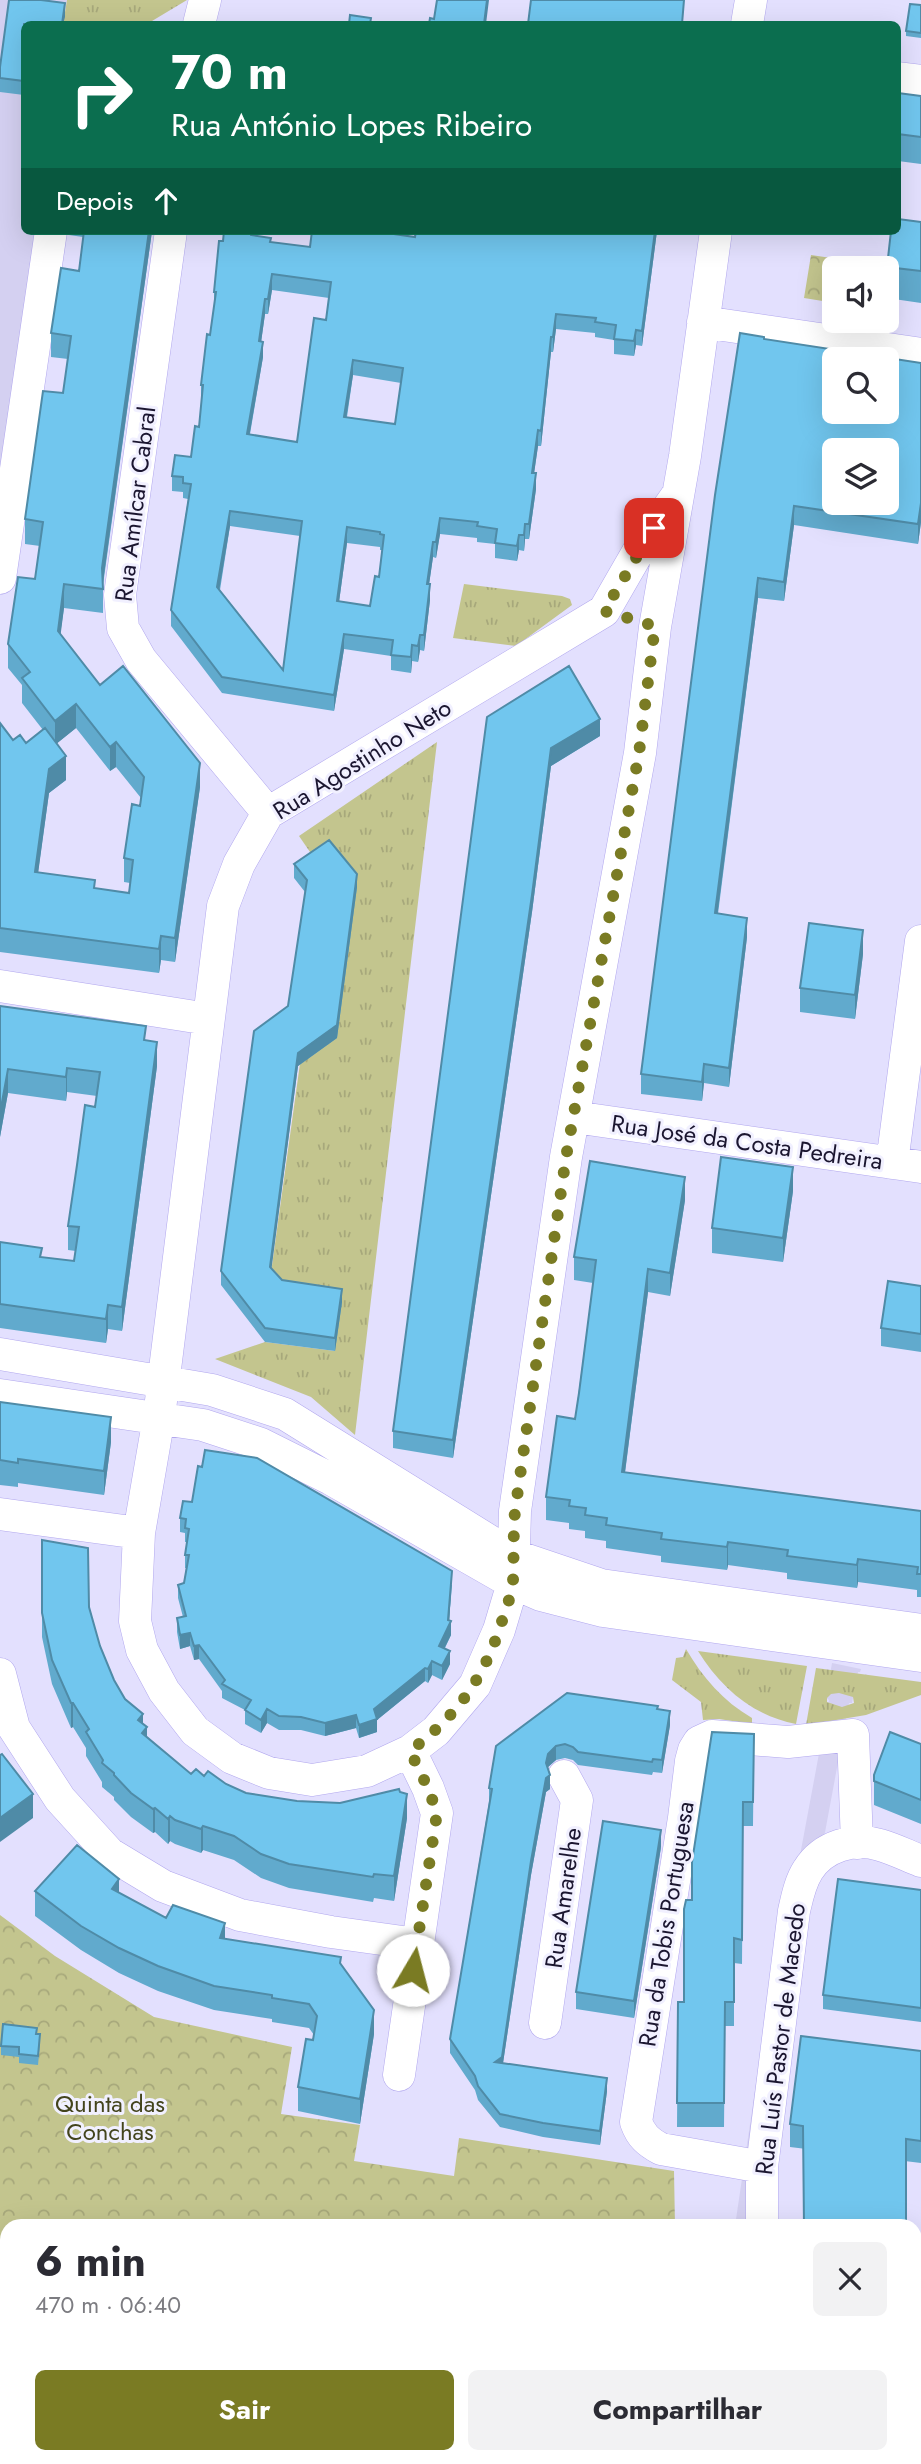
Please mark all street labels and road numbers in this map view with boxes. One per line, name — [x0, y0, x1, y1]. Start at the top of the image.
street label: Rua Amílcar Cabral — [106, 404, 164, 604]
street label: Rua Agostinho Neto — [266, 690, 458, 828]
street label: Rua José da Costa Pedreira — [609, 1106, 885, 1178]
street label: Rua da Tobis Portuguesa — [629, 1799, 703, 2049]
street label: Rua Amarelhe — [536, 1825, 590, 1971]
street label: Rua Luís Pastor de Macedo — [746, 1901, 814, 2177]

